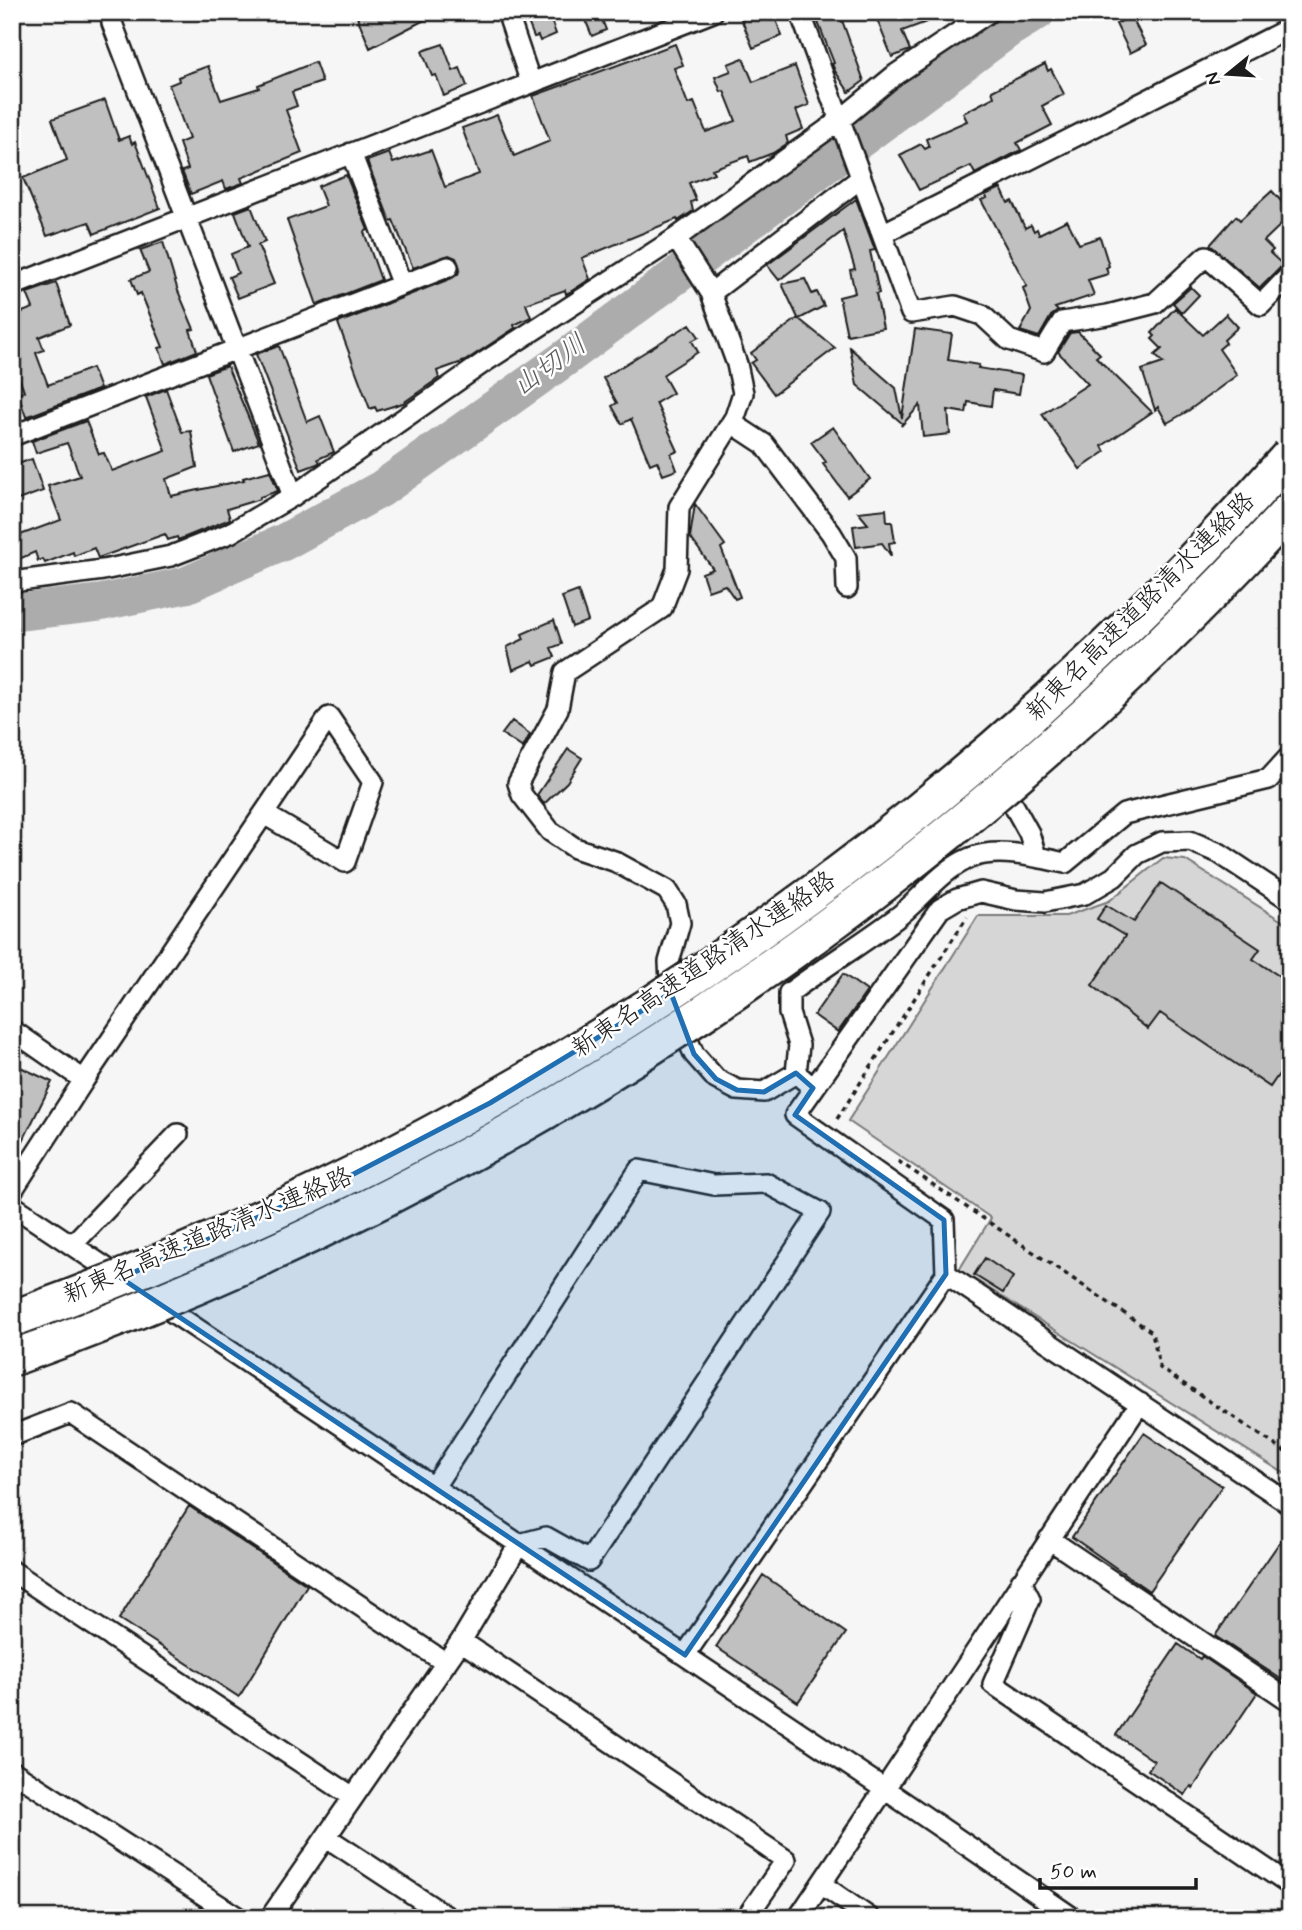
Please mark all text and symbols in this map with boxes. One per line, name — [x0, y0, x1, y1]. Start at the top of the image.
north arrow — [1194, 38, 1264, 108]
text: N — [1199, 69, 1227, 89]
water label: 山切川 — [505, 326, 595, 406]
street label: 新東名高速道路清水連絡路 — [1019, 485, 1263, 729]
street label: 新東名高速道路清水連絡路 — [565, 864, 843, 1066]
street label: 新東名高速道路清水連絡路 — [58, 1159, 358, 1313]
scale bar — [1040, 1846, 1195, 1890]
text: 50 m — [1050, 1858, 1097, 1886]

